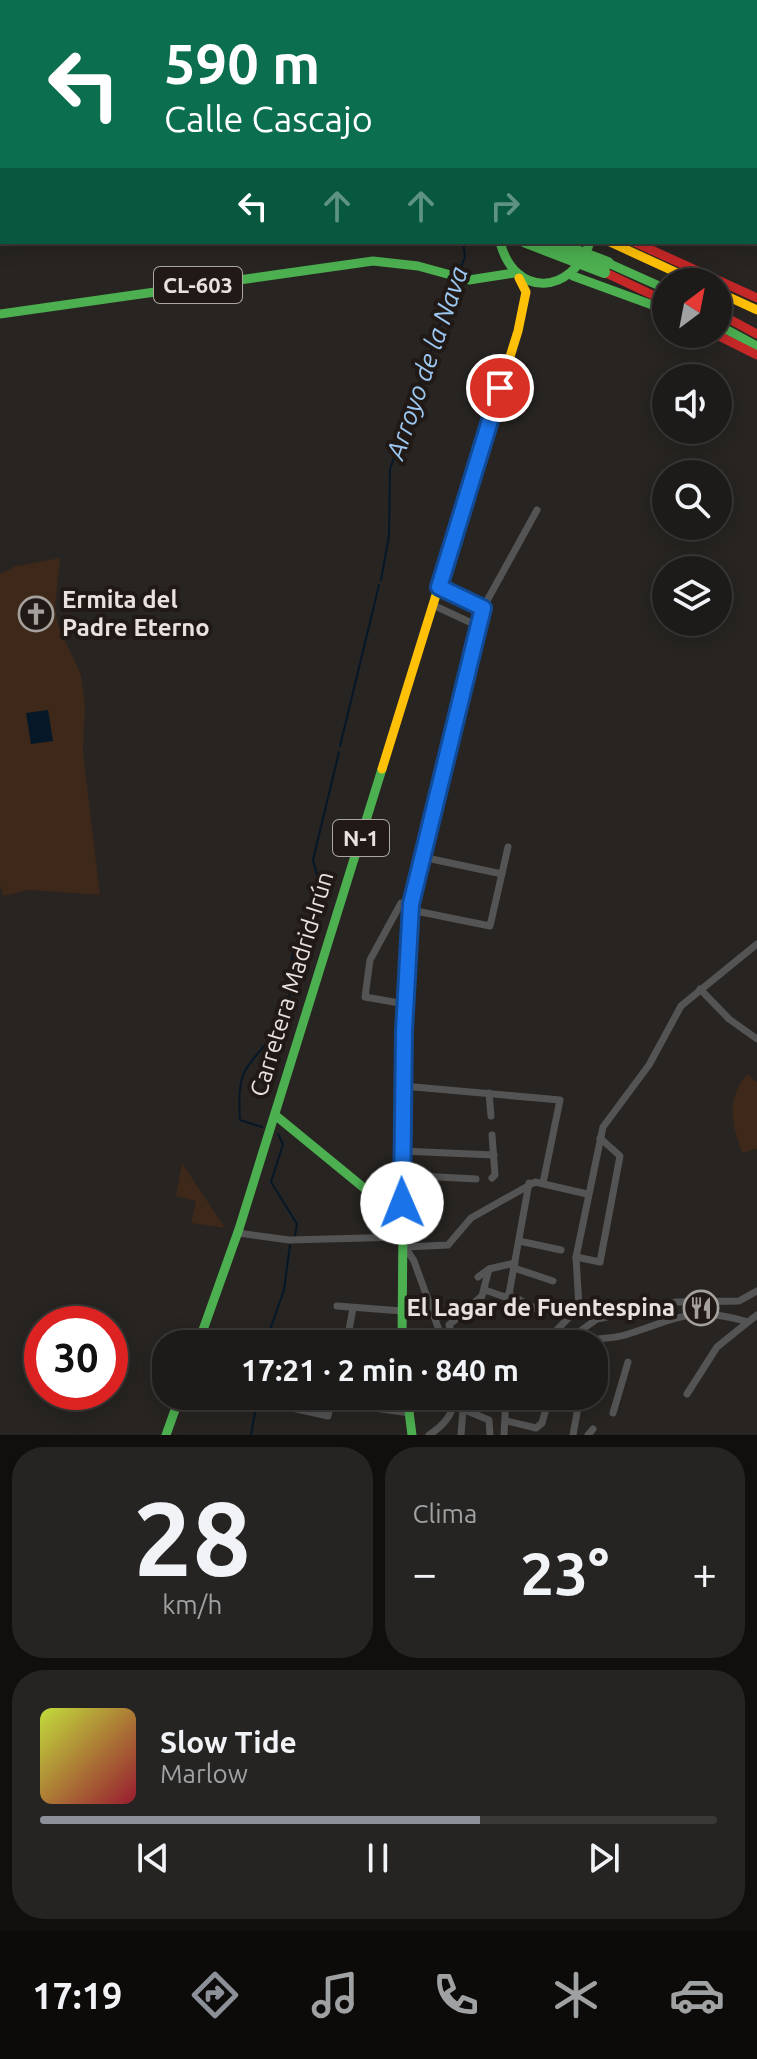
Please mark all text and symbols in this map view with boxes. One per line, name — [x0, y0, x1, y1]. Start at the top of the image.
icon: left — [32, 32, 136, 136]
text: 590 m — [164, 32, 320, 95]
text: Calle Cascajo — [164, 98, 373, 139]
icon: left — [231, 184, 275, 228]
icon: ahead — [315, 184, 359, 228]
icon: ahead — [399, 184, 443, 228]
icon: right — [483, 184, 527, 228]
water label: Arroyo de la Nava — [379, 263, 473, 465]
road number: CL-603 — [154, 267, 242, 303]
north arrow — [652, 268, 732, 348]
map controls — [652, 268, 732, 636]
pin — [466, 354, 534, 422]
button: sound — [652, 364, 732, 444]
icon: arrive — [478, 366, 522, 410]
button: search — [652, 460, 732, 540]
button: layers — [652, 556, 732, 636]
place label: Ermita del Padre Eterno — [62, 586, 210, 641]
church icon: Ermita del Padre Eterno — [17, 595, 55, 633]
road number: N-1 — [333, 820, 389, 856]
street label: Carretera Madrid-Irún — [244, 868, 339, 1100]
position arrow — [360, 1161, 444, 1245]
restaurant icon: El Lagar de Fuentespina — [682, 1289, 720, 1327]
place label: El Lagar de Fuentespina — [407, 1294, 675, 1321]
speed limit sign: 30 — [24, 1306, 128, 1410]
text: 17:21 · 2 min · 840 m — [241, 1353, 519, 1387]
text: 28 — [134, 1479, 251, 1596]
text: Clima — [413, 1499, 477, 1528]
text: 23° — [520, 1539, 609, 1606]
text: − — [413, 1548, 437, 1597]
text: + — [692, 1548, 717, 1597]
text: km/h — [162, 1590, 222, 1619]
text: Slow Tide — [160, 1725, 297, 1759]
text: Marlow — [160, 1759, 248, 1788]
icon: previous — [131, 1836, 175, 1880]
icon: pause — [356, 1836, 400, 1880]
icon: next — [582, 1836, 626, 1880]
icon: directions — [187, 1967, 243, 2023]
icon: music — [307, 1967, 363, 2023]
icon: phone — [428, 1967, 484, 2023]
icon: climate — [548, 1967, 604, 2023]
icon: car — [669, 1967, 725, 2023]
text: 17:19 — [32, 1975, 122, 2016]

